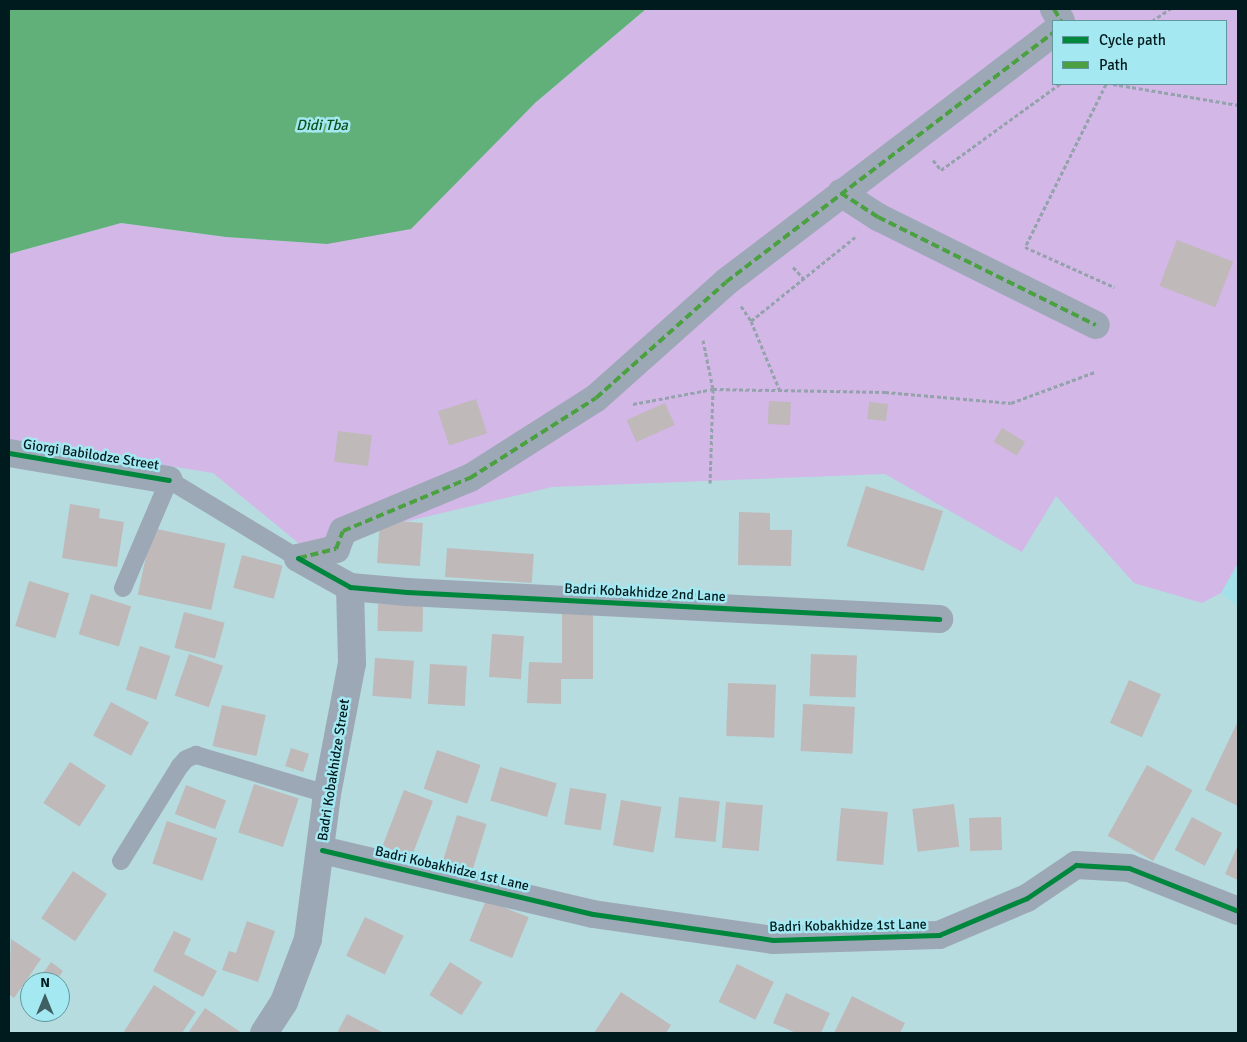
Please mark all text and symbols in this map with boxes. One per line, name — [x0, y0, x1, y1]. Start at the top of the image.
legend — [1052, 20, 1227, 85]
text: Cycle path — [1099, 31, 1166, 49]
text: Path — [1099, 56, 1128, 74]
water label: Didi Tba — [296, 117, 348, 135]
street label: Giorgi Babilodze Street — [22, 436, 160, 474]
street label: Badri Kobakhidze 2nd Lane — [564, 580, 726, 606]
street label: Badri Kobakhidze Street — [314, 698, 354, 842]
street label: Badri Kobakhidze 1st Lane — [373, 843, 531, 895]
street label: Badri Kobakhidze 1st Lane — [769, 916, 927, 936]
north arrow — [20, 972, 70, 1022]
text: N — [40, 974, 50, 991]

